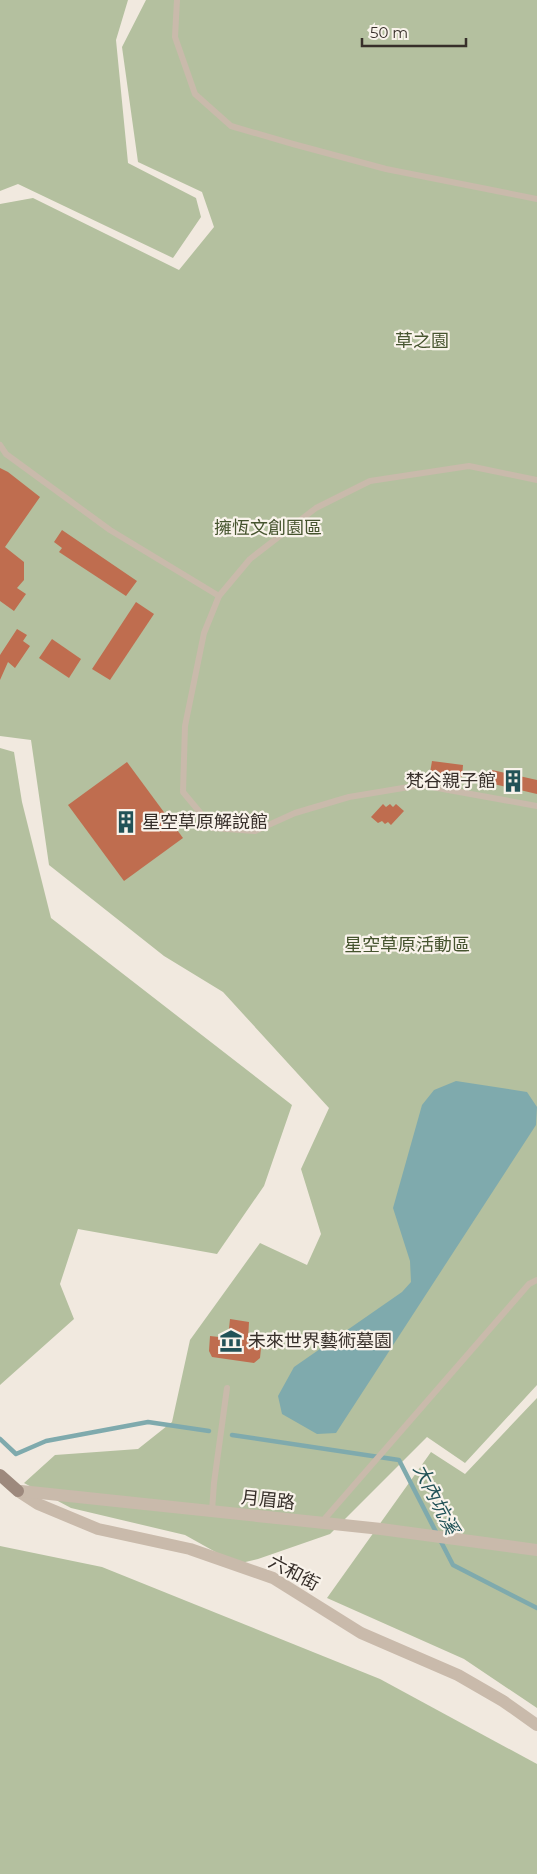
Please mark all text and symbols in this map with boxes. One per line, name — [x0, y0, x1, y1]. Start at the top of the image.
scale bar — [362, 15, 466, 47]
text: 50 m — [370, 23, 408, 42]
park label: 草之園 — [395, 330, 449, 352]
park label: 擁恆文創園區 — [214, 517, 322, 539]
building icon: 梵谷親子館 — [500, 768, 526, 794]
place label: 梵谷親子館 — [406, 770, 496, 792]
building icon: 星空草原解說館 — [113, 809, 139, 835]
place label: 星空草原解說館 — [142, 811, 268, 833]
park label: 星空草原活動區 — [344, 934, 470, 956]
museum icon: 未來世界藝術墓園 — [218, 1328, 244, 1354]
place label: 未來世界藝術墓園 — [248, 1330, 392, 1352]
water label: 大內坑溪 — [408, 1460, 465, 1541]
street label: 月眉路 — [240, 1486, 296, 1514]
street label: 六和街 — [265, 1551, 323, 1595]

